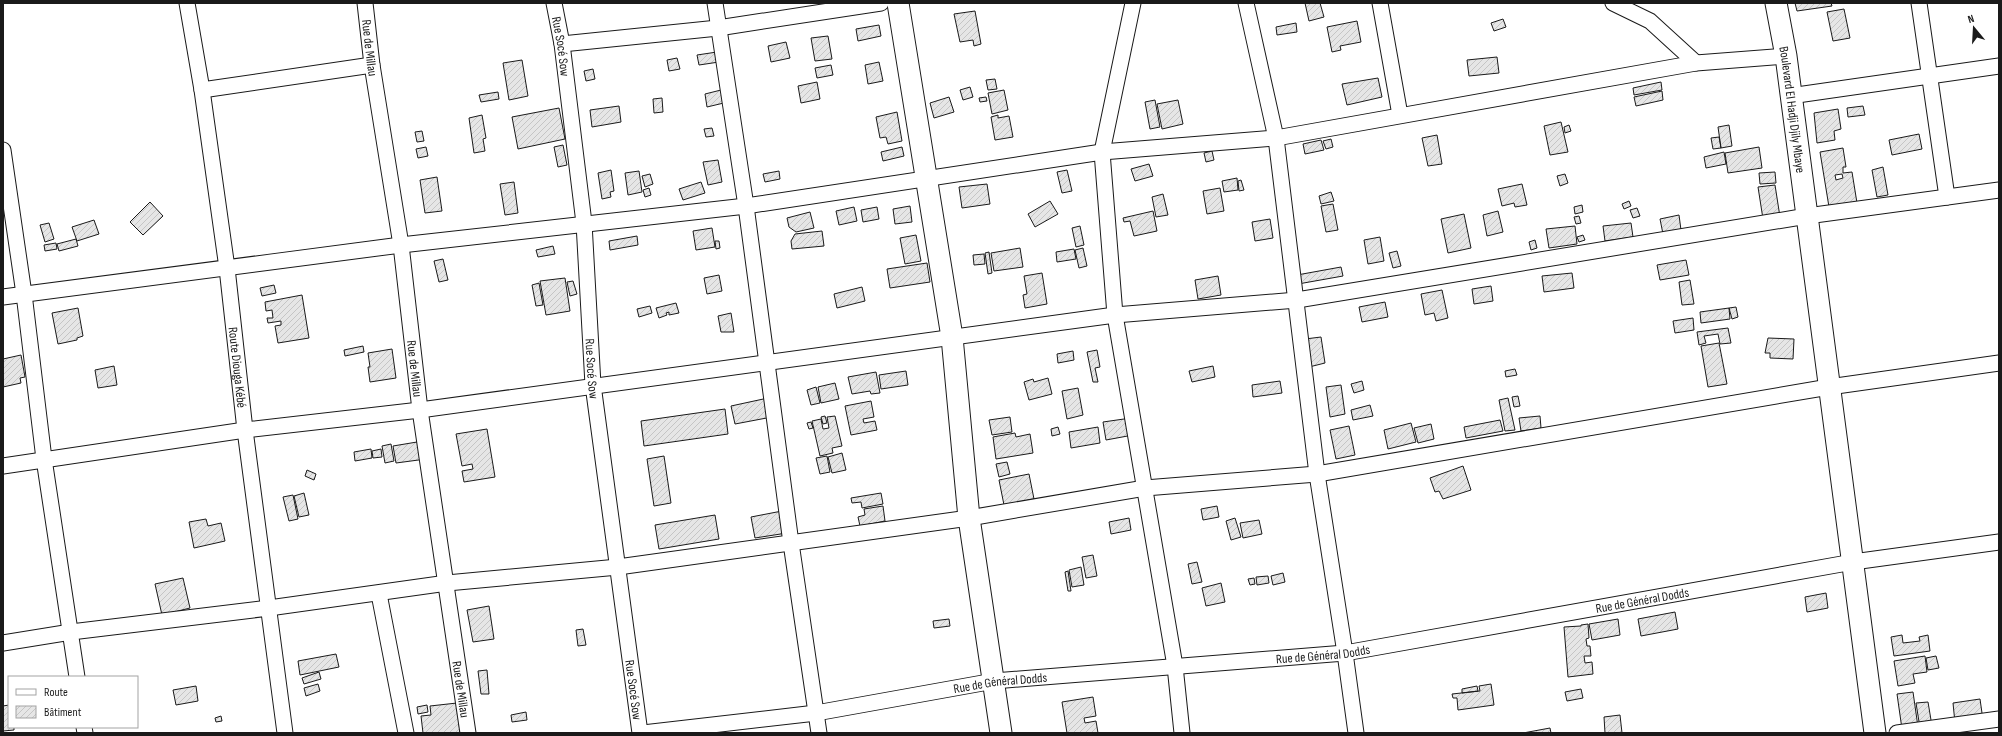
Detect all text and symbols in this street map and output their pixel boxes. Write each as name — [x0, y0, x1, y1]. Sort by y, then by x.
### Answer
north arrow — [1954, 8, 1994, 48]
text: N — [1966, 12, 1976, 26]
street label: Rue Socé Sow — [548, 15, 573, 78]
street label: Rue de Millau — [358, 19, 381, 77]
street label: Boulevard El Hadji Djily Mbaye — [1775, 45, 1808, 174]
street label: Route Diouga Kébé — [225, 326, 249, 409]
street label: Rue Socé Sow — [581, 338, 602, 401]
street label: Rue de Millau — [403, 339, 425, 398]
street label: Rue de Général Dodds — [1594, 584, 1691, 617]
street label: Rue de Général Dodds — [1275, 642, 1372, 667]
street label: Rue Socé Sow — [621, 659, 645, 722]
street label: Rue de Millau — [448, 660, 473, 719]
street label: Rue de Général Dodds — [952, 670, 1048, 697]
legend — [8, 676, 138, 728]
text: Route — [44, 685, 68, 700]
text: Bâtiment — [44, 705, 82, 720]

